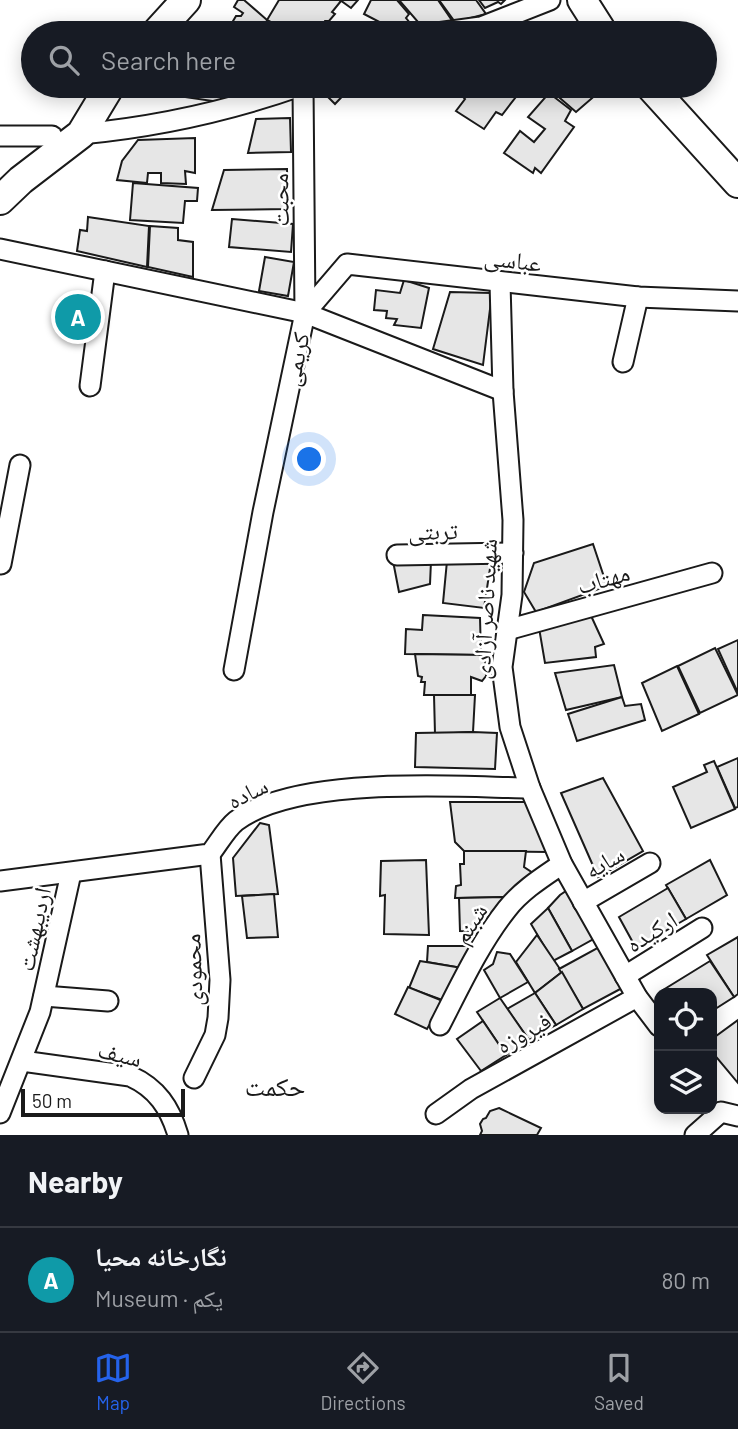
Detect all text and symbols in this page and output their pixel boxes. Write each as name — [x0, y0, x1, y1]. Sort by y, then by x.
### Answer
search box — [21, 21, 717, 98]
icon: search — [45, 41, 83, 79]
text: Search here — [101, 44, 236, 75]
street label: محبت — [264, 173, 295, 227]
street label: عباسی — [483, 241, 543, 278]
pin: A — [55, 291, 101, 343]
street label: کریمی — [275, 329, 316, 389]
your location — [292, 442, 326, 476]
street label: تربتی — [408, 515, 458, 546]
street label: شهید ناصر آزادی — [466, 538, 503, 680]
street label: مهتاب — [573, 557, 633, 600]
street label: ساده — [222, 770, 272, 814]
street label: سایه — [579, 838, 629, 884]
street label: اردیبهشت — [10, 884, 57, 974]
street label: شبنم — [445, 897, 495, 950]
street label: ارکیده — [620, 904, 682, 958]
street label: محمودی — [176, 933, 209, 1007]
map controls — [654, 988, 717, 1114]
button: locate — [654, 988, 717, 1051]
street label: فیروزه — [490, 1005, 556, 1059]
street label: سیف — [95, 1034, 145, 1072]
button: layers — [654, 1051, 717, 1114]
district label: حکمت — [245, 1070, 305, 1101]
scale bar — [21, 1086, 186, 1118]
text: 50 m — [32, 1089, 72, 1112]
text: Nearby — [28, 1163, 123, 1199]
text: نگارخانه محیا — [95, 1240, 227, 1271]
text: A — [43, 1266, 59, 1294]
text: 80 m — [661, 1266, 710, 1294]
text: Museum · یکم — [95, 1284, 223, 1312]
tab: Map — [94, 1349, 132, 1414]
tab: Directions — [321, 1349, 406, 1414]
tab: Saved — [594, 1349, 644, 1414]

